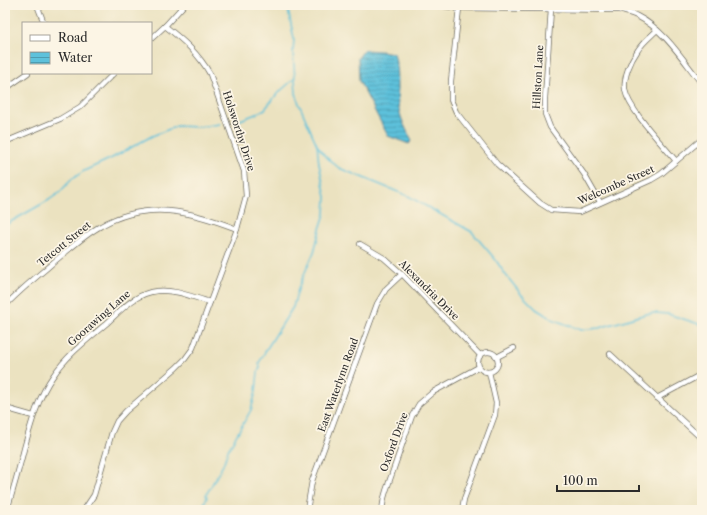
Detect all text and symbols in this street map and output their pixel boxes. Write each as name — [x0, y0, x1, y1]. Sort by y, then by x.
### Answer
legend — [22, 22, 152, 74]
text: Road — [58, 30, 88, 45]
street label: Hillston Lane — [530, 44, 546, 109]
text: Water — [57, 50, 92, 65]
street label: Holsworthy Drive — [220, 89, 258, 173]
street label: Welcombe Street — [575, 162, 657, 208]
street label: Tetcott Street — [35, 218, 94, 270]
street label: Alexandria Drive — [395, 256, 462, 323]
street label: Goorawing Lane — [65, 287, 133, 349]
street label: East Waterlynn Road — [315, 336, 361, 434]
street label: Oxford Drive — [377, 410, 411, 474]
scale bar — [557, 467, 639, 493]
text: 100 m — [563, 473, 598, 488]

